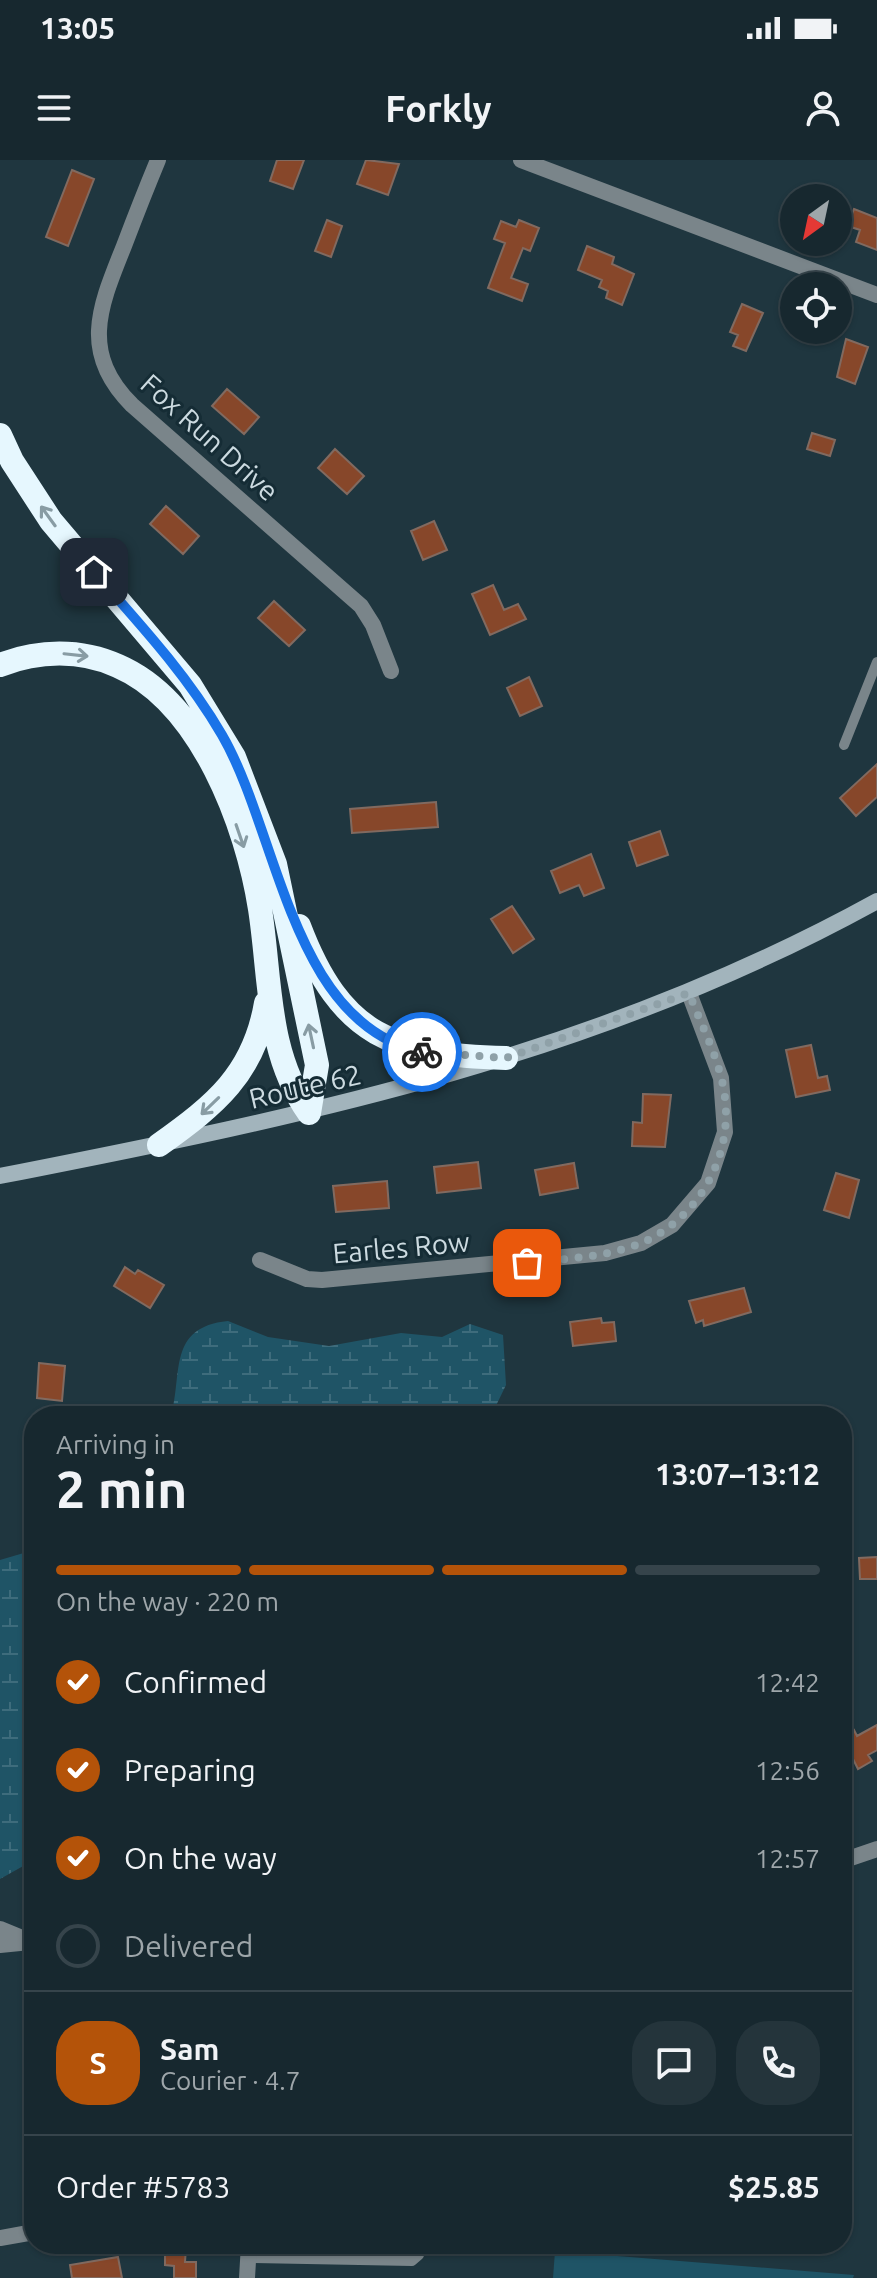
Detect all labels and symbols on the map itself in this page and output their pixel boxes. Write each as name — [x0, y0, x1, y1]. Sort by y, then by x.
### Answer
north arrow — [780, 184, 852, 256]
street label: Fox Run Drive — [135, 367, 285, 507]
one-way arrow — [39, 506, 56, 528]
pin — [60, 538, 128, 606]
one-way arrow — [63, 648, 89, 663]
one-way arrow — [234, 823, 249, 848]
courier — [382, 1012, 462, 1092]
one-way arrow — [303, 1024, 318, 1050]
street label: Route 62 — [246, 1058, 364, 1114]
one-way arrow — [200, 1096, 220, 1115]
street label: Earles Row — [331, 1226, 471, 1268]
pin — [493, 1229, 561, 1297]

